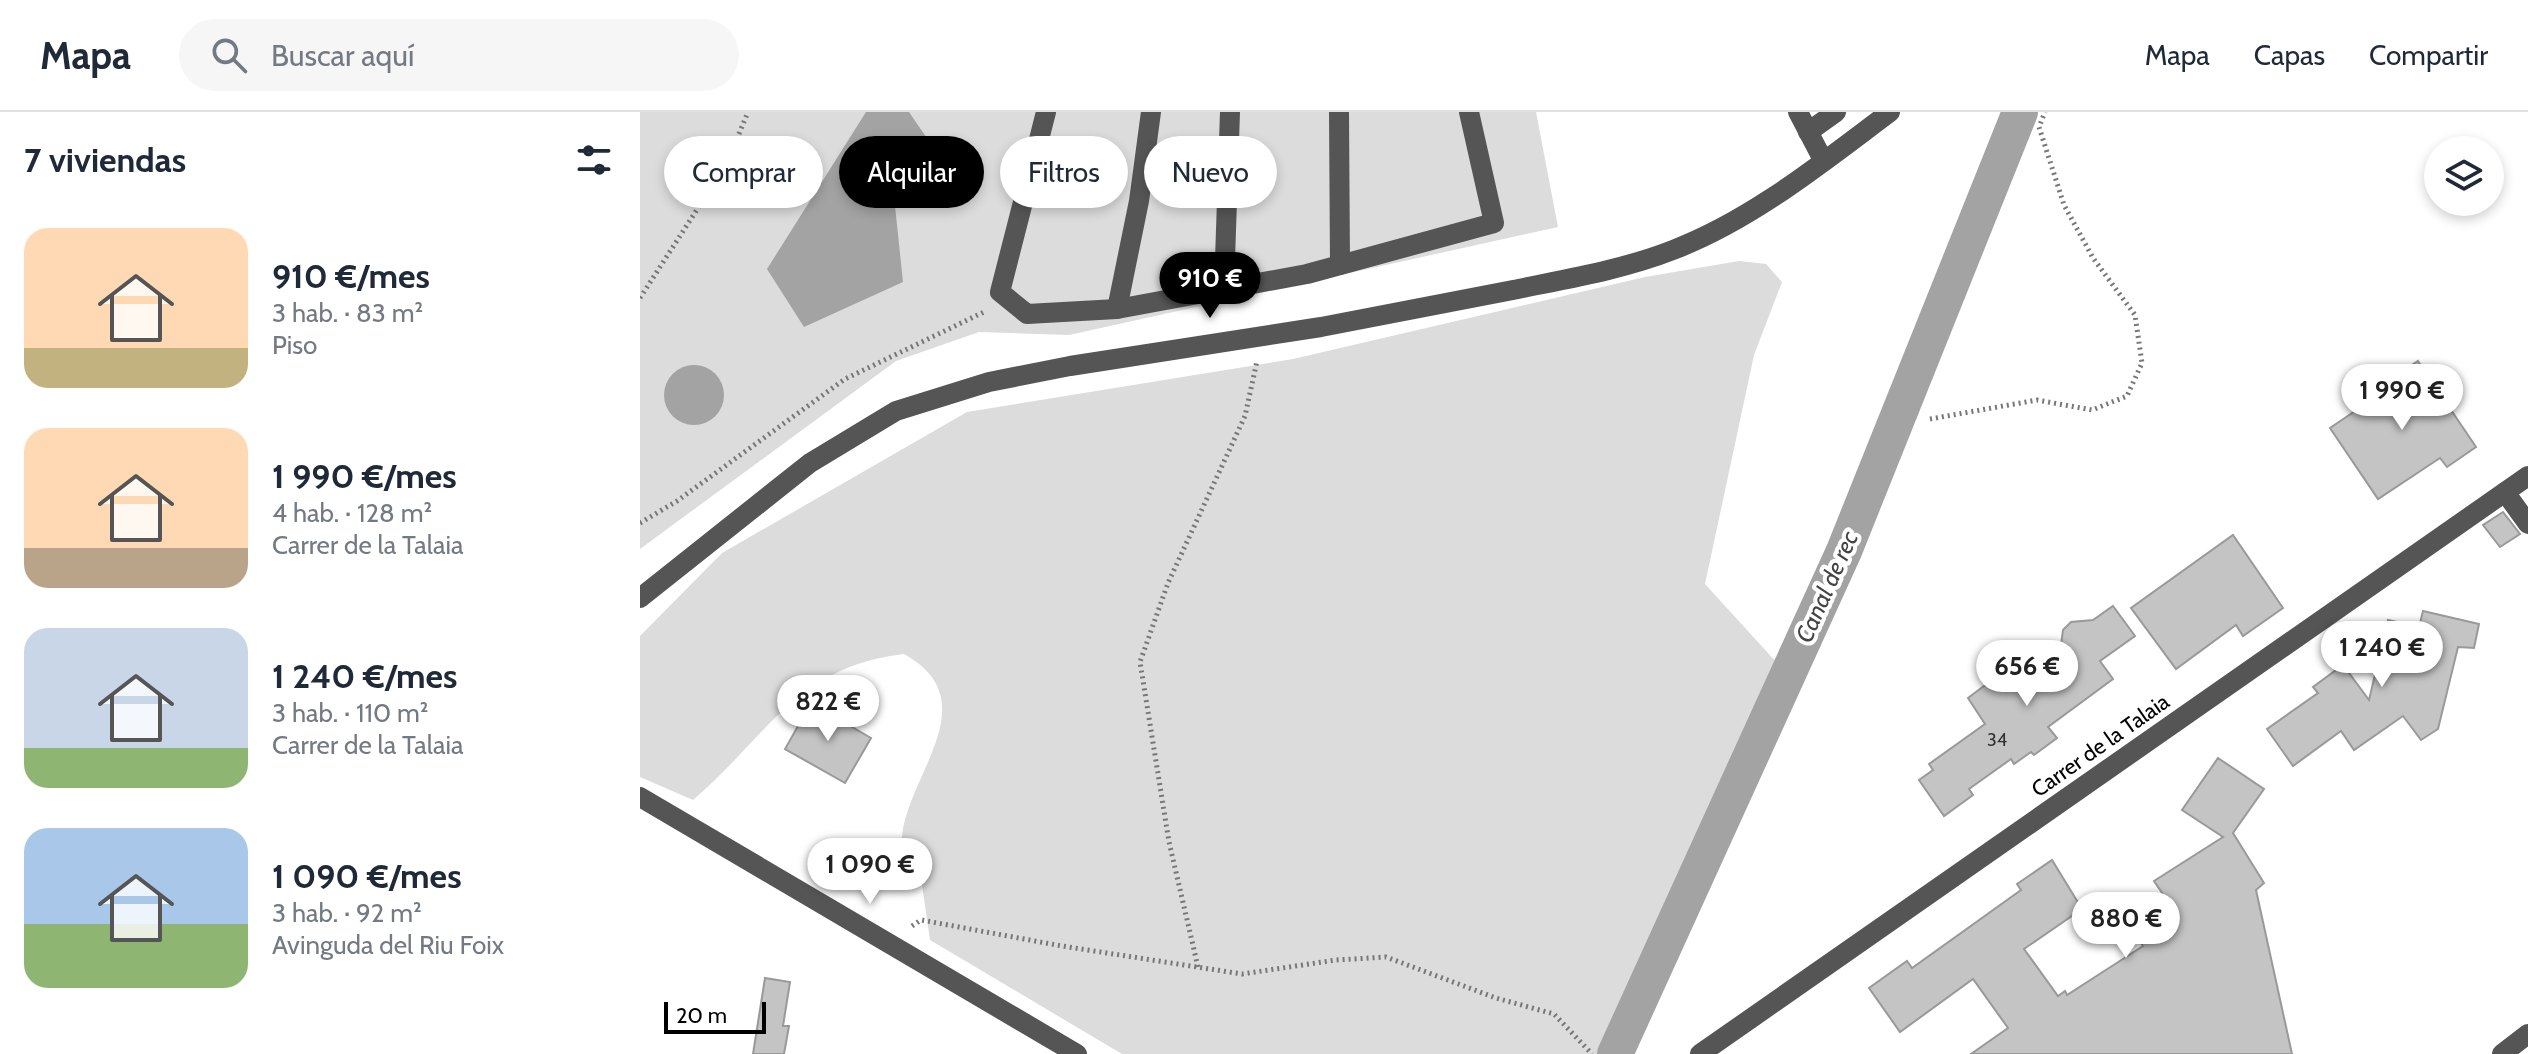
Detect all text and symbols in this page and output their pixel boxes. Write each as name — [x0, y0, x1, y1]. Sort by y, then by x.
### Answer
search box — [179, 19, 739, 91]
text: Mapa — [40, 32, 131, 79]
icon: search — [207, 33, 251, 77]
text: Buscar aquí — [271, 37, 414, 74]
text: Mapa — [2145, 38, 2210, 72]
text: Capas — [2254, 38, 2325, 72]
text: Compartir — [2369, 38, 2488, 72]
chip: Comprar — [664, 136, 823, 208]
chip: Alquilar — [839, 136, 984, 208]
chip: Filtros — [1000, 136, 1128, 208]
chip: Nuevo — [1144, 136, 1277, 208]
map controls — [2424, 136, 2504, 216]
button: layers — [2424, 136, 2504, 216]
icon: filters — [572, 138, 616, 182]
text: 7 viviendas — [24, 139, 186, 181]
pin: 910 € — [1154, 252, 1266, 320]
text: 910 €/mes — [272, 255, 430, 297]
icon: home — [88, 260, 184, 356]
text: 910 € — [1177, 262, 1243, 294]
text: 3 hab. · 83 m² — [272, 297, 423, 329]
text: Piso — [272, 329, 317, 361]
pin: 1 990 € — [2328, 364, 2476, 432]
text: 1 990 € — [2359, 374, 2445, 406]
text: 1 990 €/mes — [272, 455, 457, 497]
icon: home — [88, 460, 184, 556]
text: 4 hab. · 128 m² — [272, 497, 432, 529]
water label: Canal de rec — [1789, 526, 1864, 647]
text: Carrer de la Talaia — [272, 529, 463, 561]
pin: 1 240 € — [2308, 621, 2456, 689]
text: 1 240 € — [2339, 631, 2425, 663]
pin: 656 € — [1971, 640, 2083, 708]
text: 656 € — [1994, 650, 2060, 682]
text: 1 240 €/mes — [272, 655, 458, 697]
icon: home — [88, 660, 184, 756]
pin: 822 € — [772, 675, 884, 743]
text: 822 € — [795, 685, 861, 717]
street label: Carrer de la Talaia — [2026, 688, 2175, 803]
text: 3 hab. · 110 m² — [272, 697, 428, 729]
text: Carrer de la Talaia — [272, 729, 463, 761]
house number: 34 — [1987, 729, 2007, 751]
pin: 1 090 € — [796, 838, 944, 906]
text: 1 090 € — [825, 848, 915, 880]
text: 1 090 €/mes — [272, 855, 462, 897]
icon: home — [88, 860, 184, 956]
pin: 880 € — [2070, 892, 2182, 960]
text: 3 hab. · 92 m² — [272, 897, 422, 929]
text: 880 € — [2090, 902, 2162, 934]
text: Avinguda del Riu Foix — [272, 929, 504, 961]
scale bar — [664, 998, 766, 1034]
text: 20 m — [676, 1002, 727, 1029]

